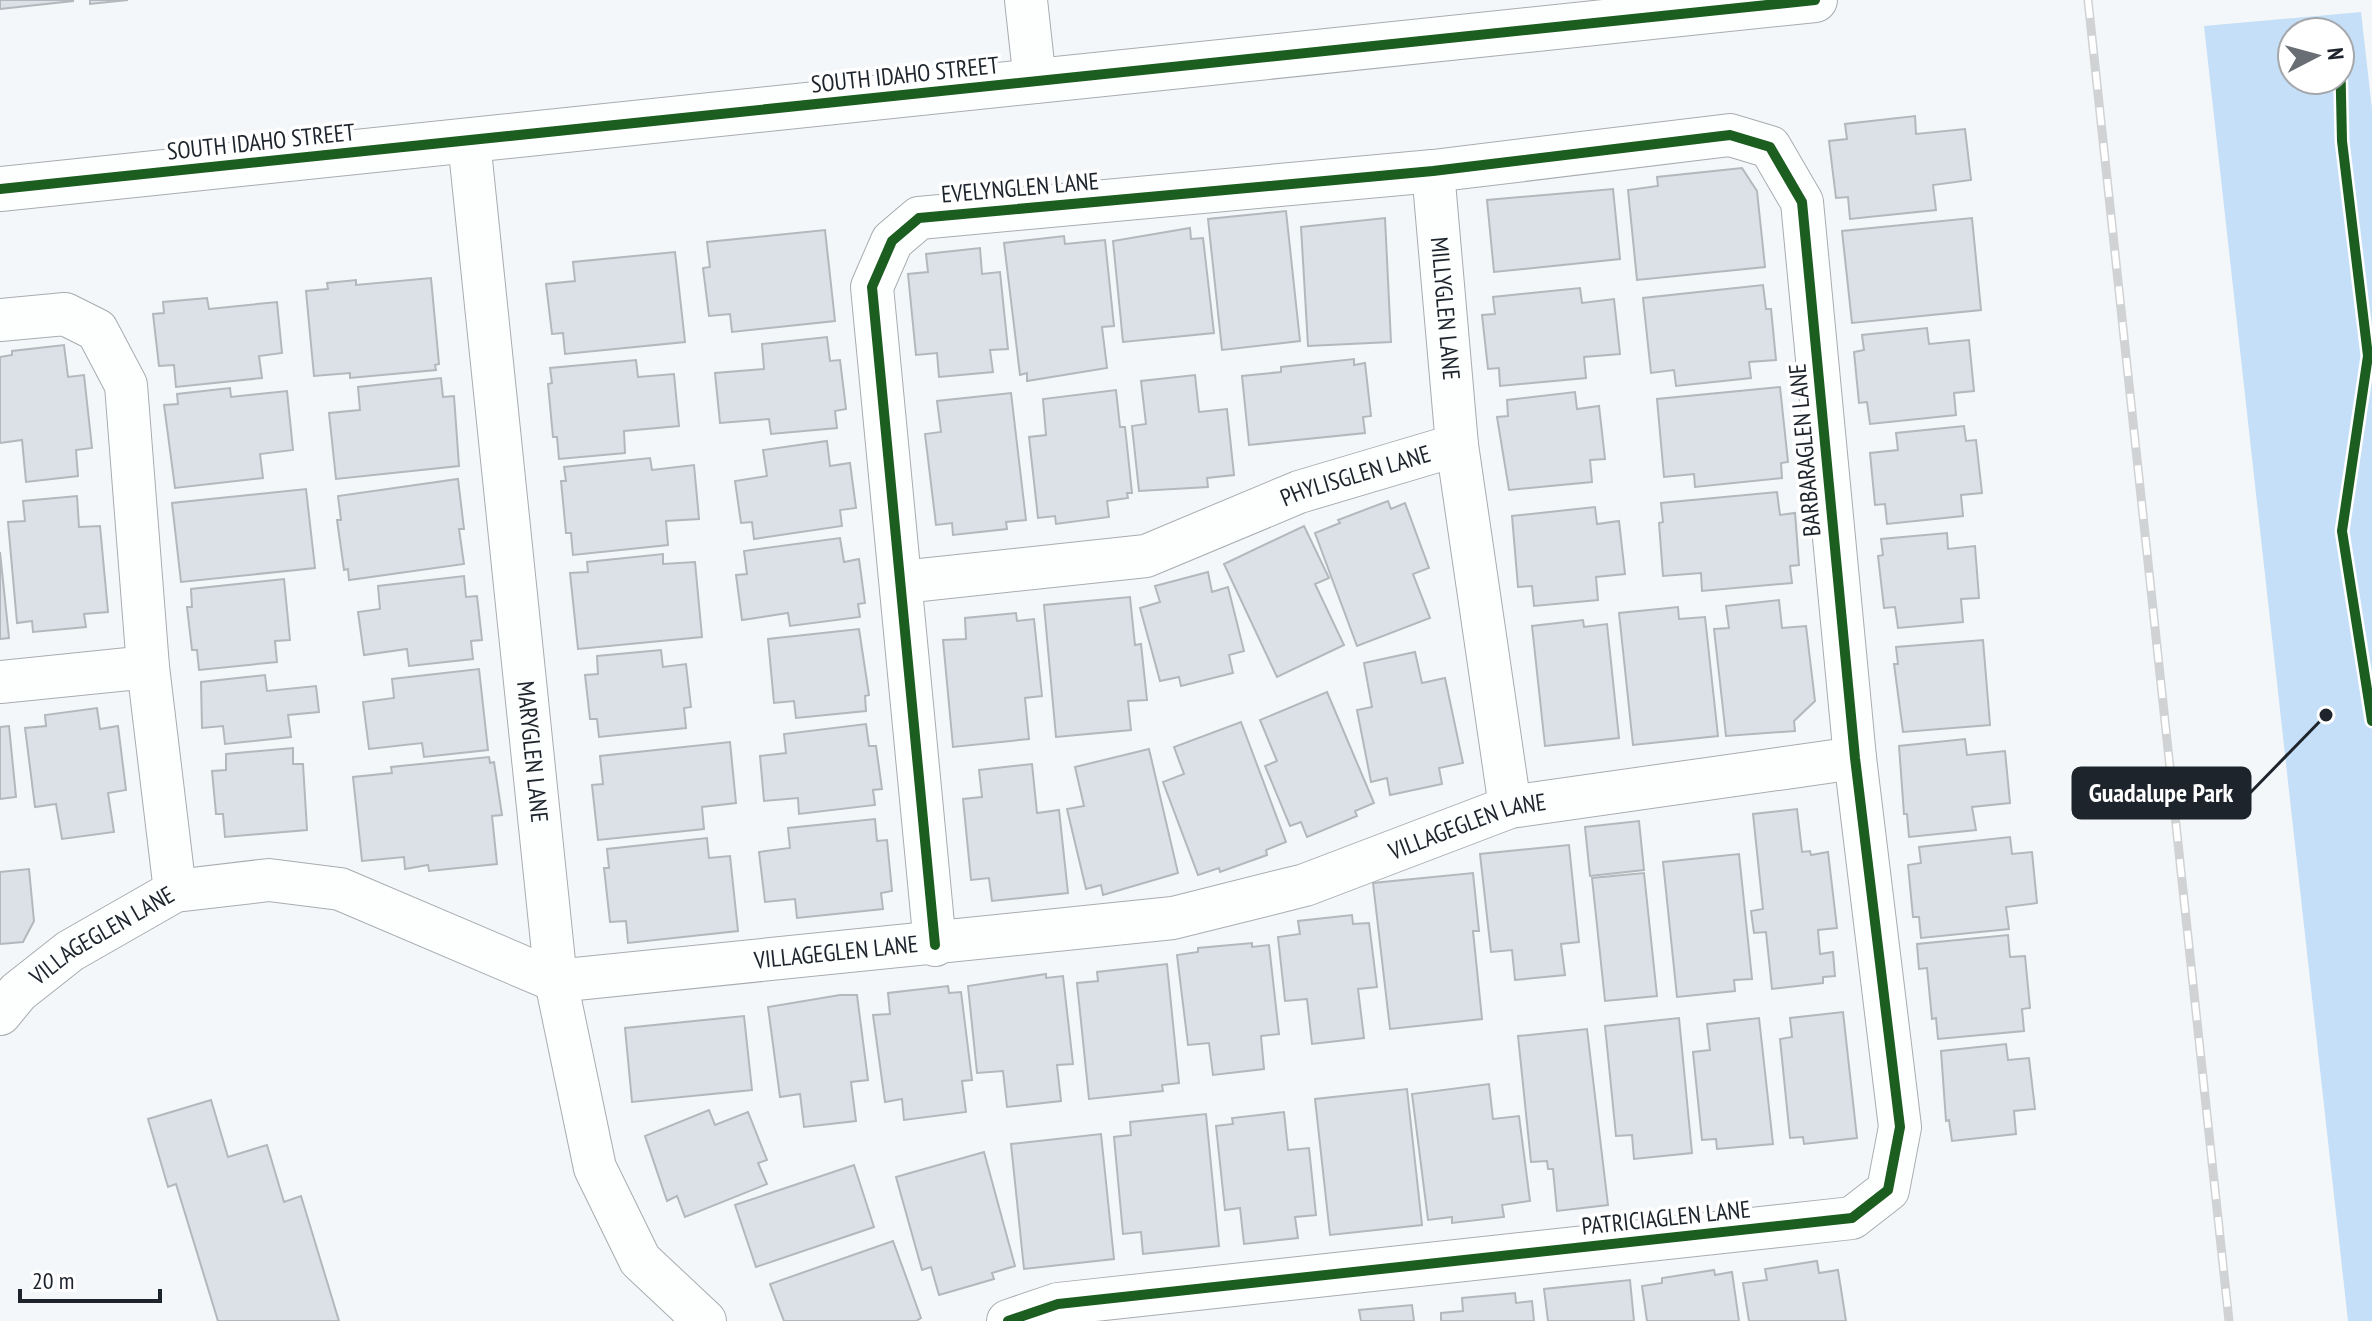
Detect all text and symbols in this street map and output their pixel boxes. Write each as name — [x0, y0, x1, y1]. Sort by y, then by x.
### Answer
north arrow — [2276, 16, 2356, 96]
text: N — [2321, 47, 2350, 61]
street label: SOUTH IDAHO STREET — [810, 49, 1001, 100]
street label: SOUTH IDAHO STREET — [166, 116, 357, 167]
street label: EVELYNGLEN LANE — [940, 165, 1100, 210]
street label: MILLYGLEN LANE — [1424, 236, 1467, 381]
street label: BARBARAGLEN LANE — [1782, 362, 1827, 538]
street label: PHYLISGLEN LANE — [1275, 438, 1434, 513]
street label: MARYGLEN LANE — [510, 679, 555, 824]
callout: Guadalupe Park — [2073, 768, 2250, 818]
text: Guadalupe Park — [2089, 776, 2234, 809]
street label: VILLAGEGLEN LANE — [1383, 786, 1548, 867]
street label: VILLAGEGLEN LANE — [22, 879, 180, 992]
street label: VILLAGEGLEN LANE — [752, 928, 919, 976]
street label: PATRICIAGLEN LANE — [1580, 1193, 1752, 1242]
scale bar — [20, 1253, 160, 1303]
text: 20 m — [32, 1265, 74, 1296]

